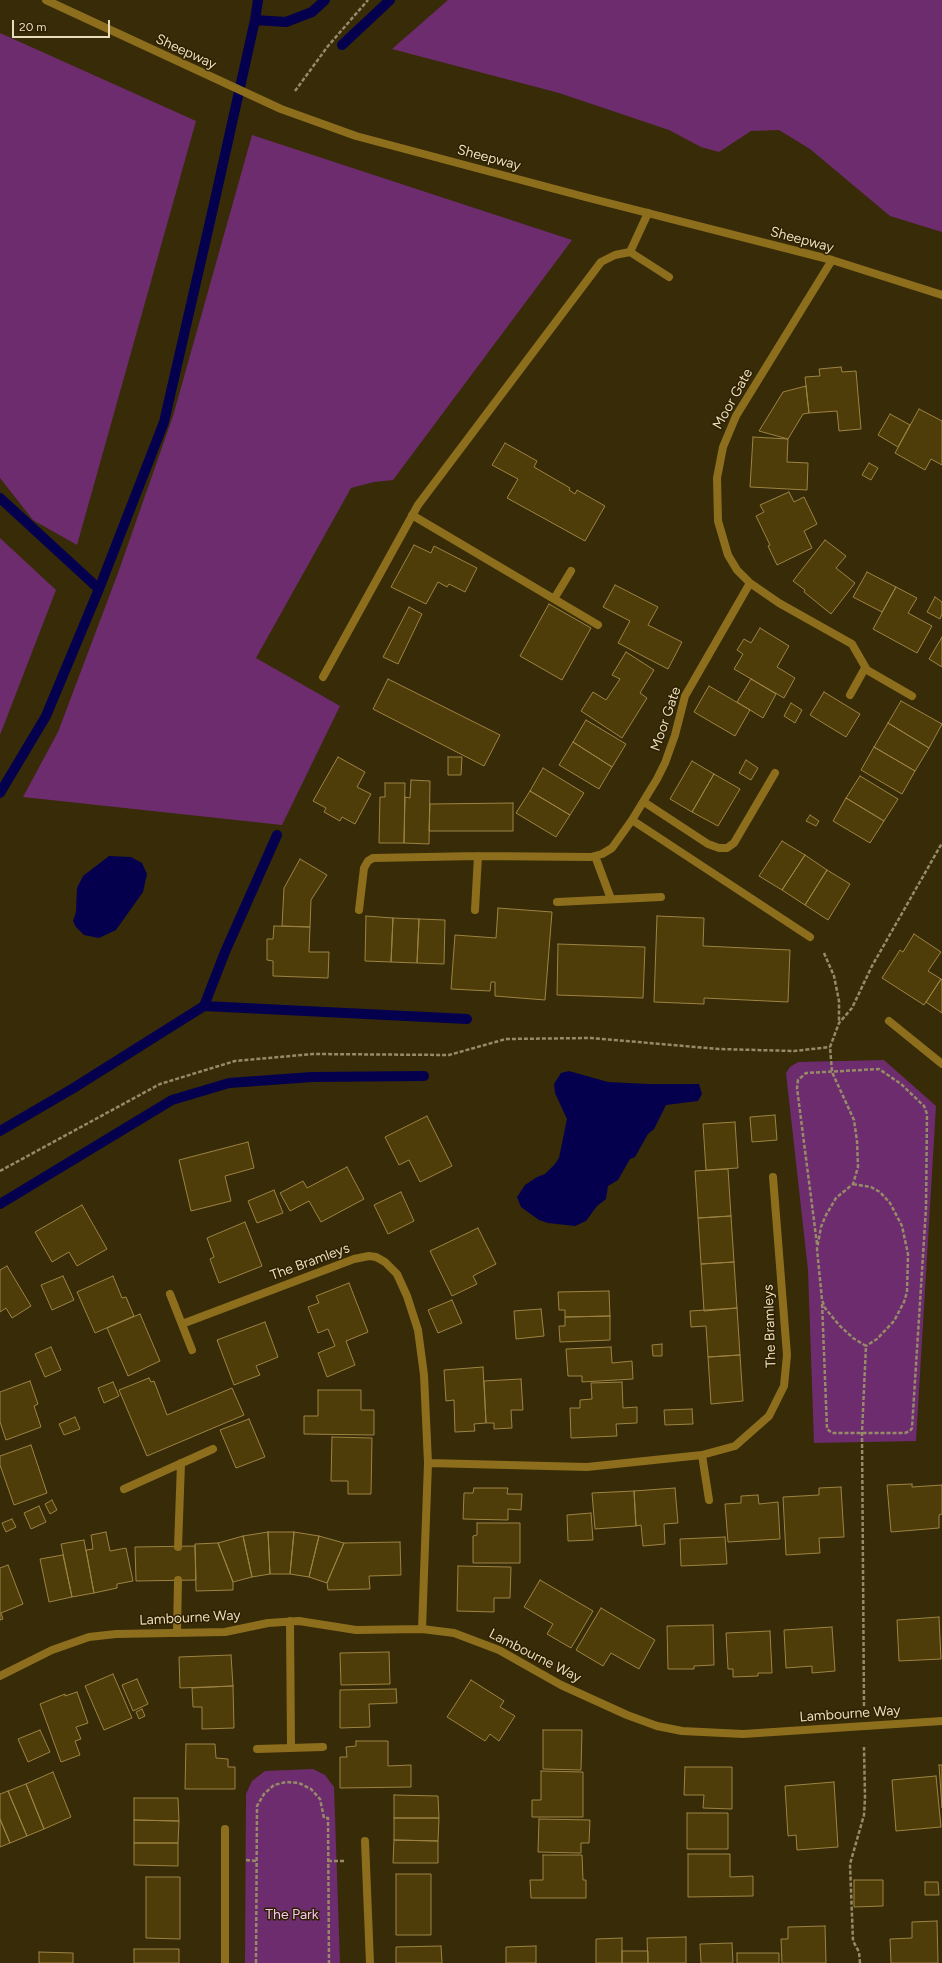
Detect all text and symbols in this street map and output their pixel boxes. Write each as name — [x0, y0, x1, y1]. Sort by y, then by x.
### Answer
scale bar — [14, 12, 112, 38]
text: 20 m — [19, 20, 47, 34]
street label: Sheepway — [153, 31, 219, 73]
street label: Sheepway — [455, 141, 523, 175]
street label: Sheepway — [768, 223, 836, 257]
street label: Moor Gate — [709, 366, 757, 432]
street label: Moor Gate — [647, 685, 685, 753]
street label: The Bramleys — [268, 1240, 352, 1284]
street label: The Bramleys — [760, 1284, 780, 1368]
street label: Lambourne Way — [139, 1607, 241, 1629]
street label: Lambourne Way — [486, 1626, 584, 1686]
street label: Lambourne Way — [799, 1702, 901, 1726]
park label: The Park — [265, 1907, 319, 1923]

